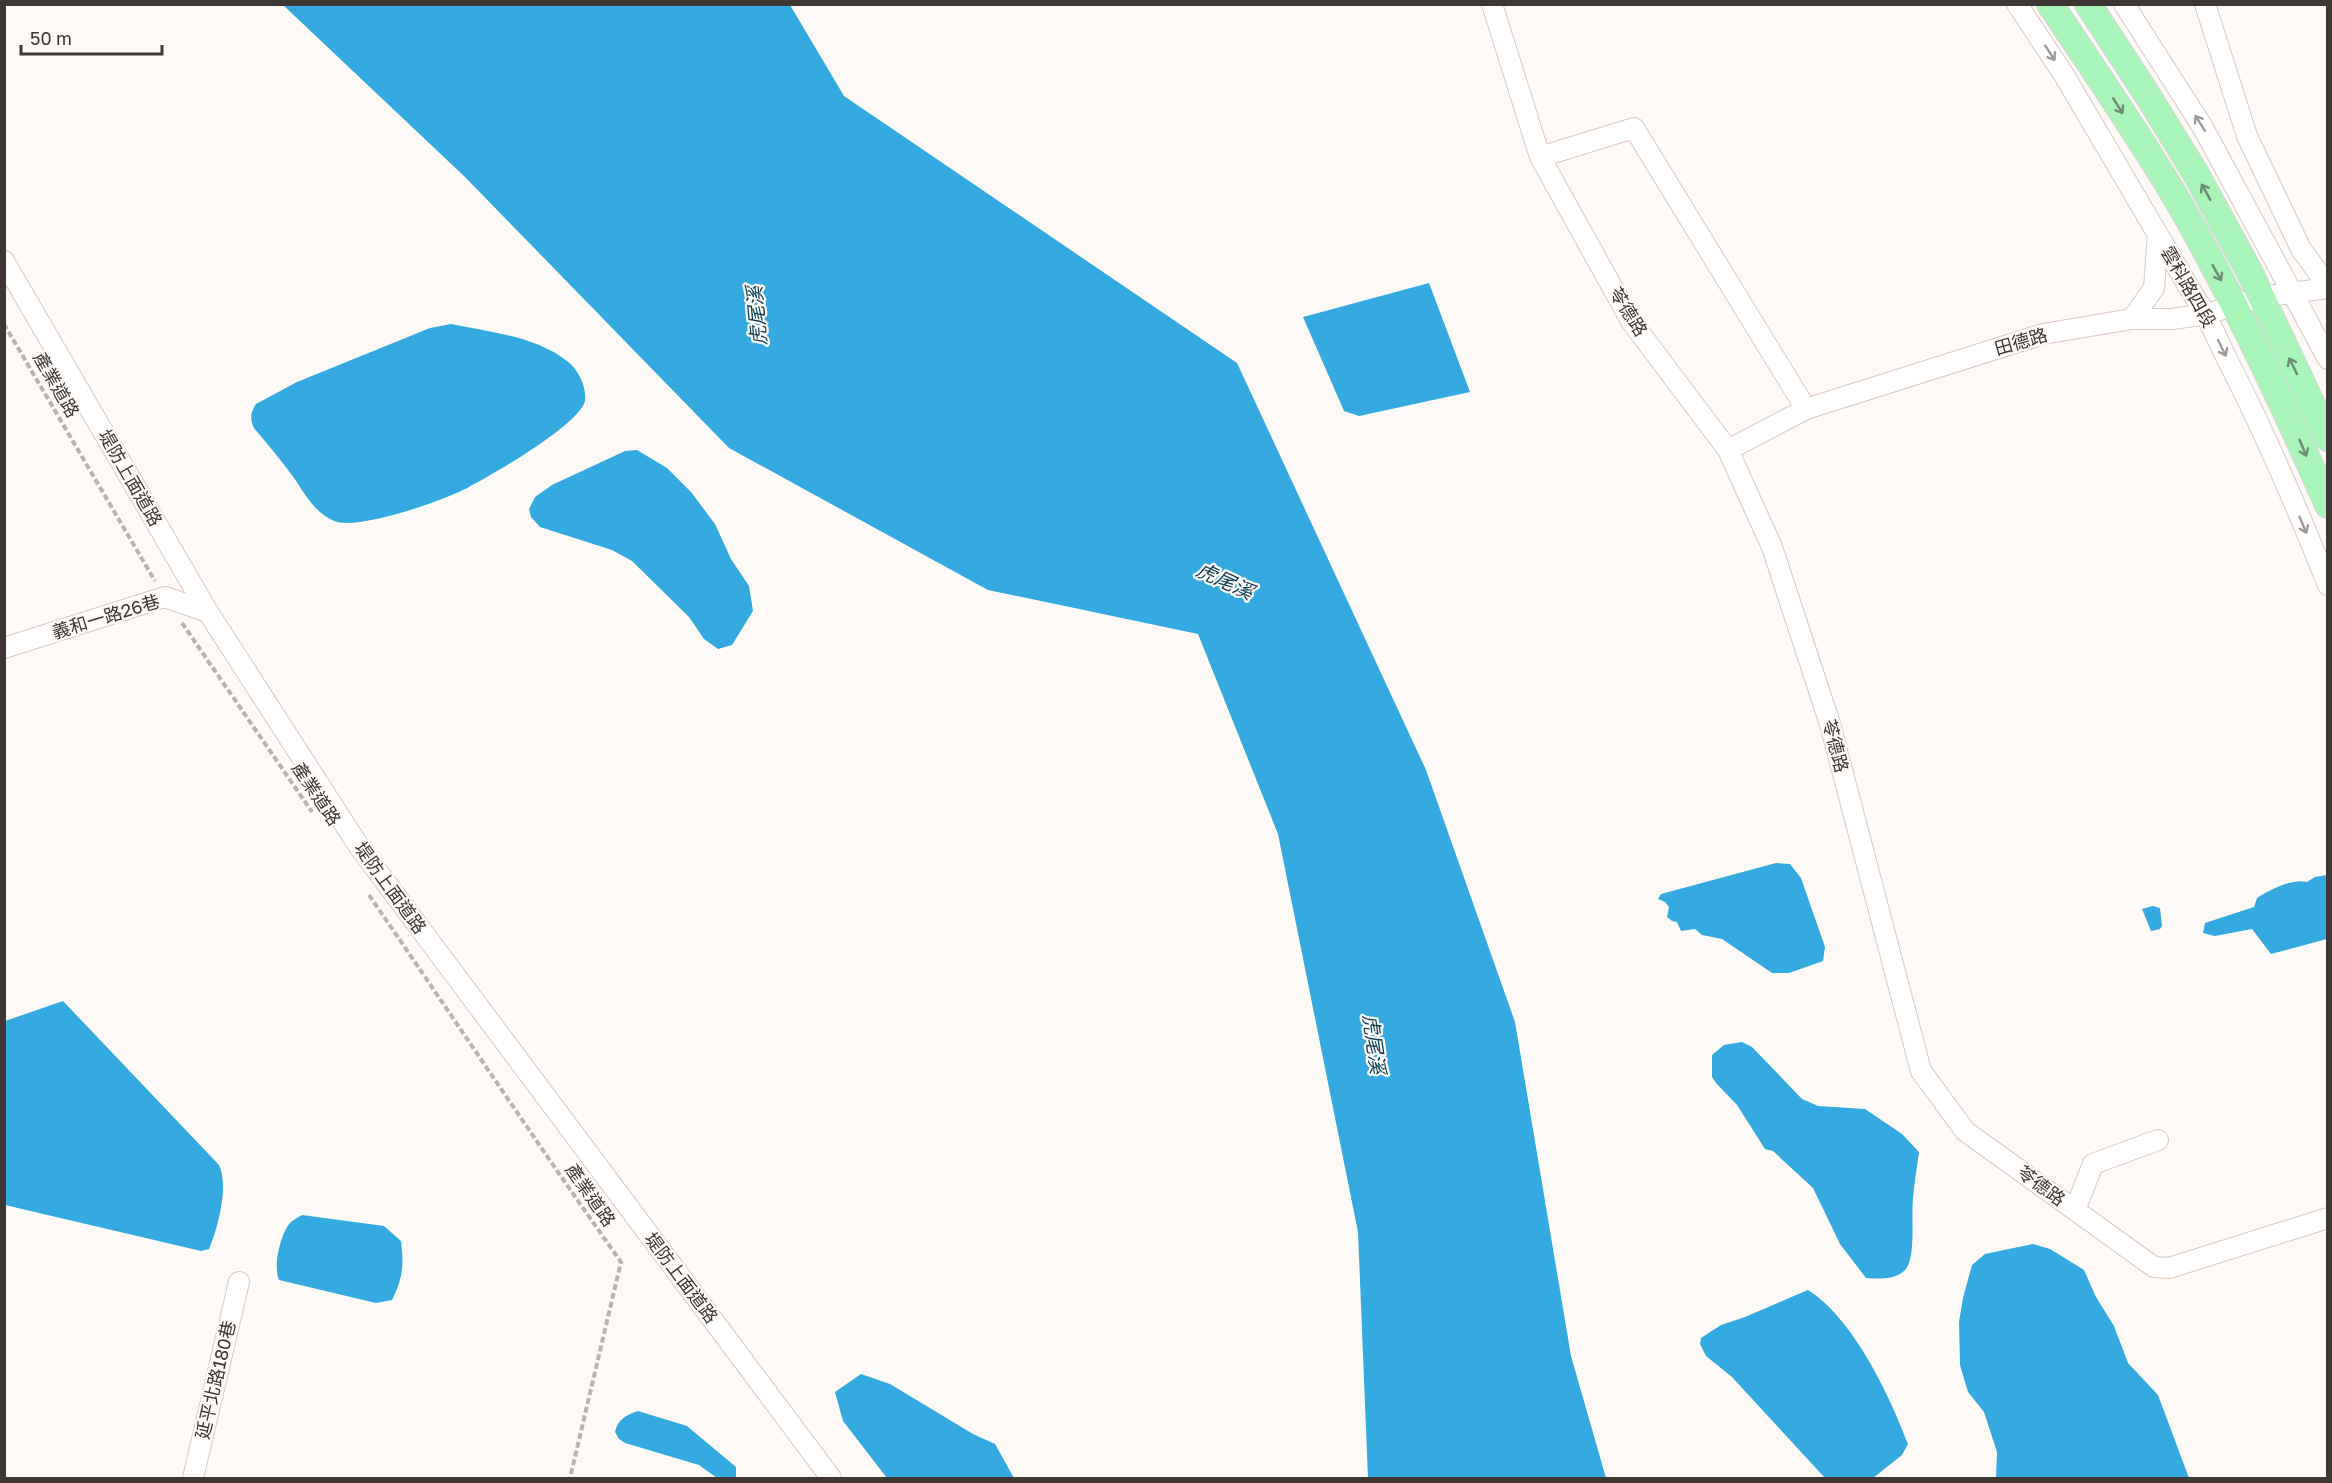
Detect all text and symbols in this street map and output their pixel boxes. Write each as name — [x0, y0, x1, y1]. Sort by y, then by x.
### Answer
scale bar — [21, 18, 162, 56]
text: 50 m — [30, 27, 72, 49]
one-way arrow — [2044, 44, 2056, 61]
one-way arrow — [2112, 97, 2124, 114]
one-way arrow — [2194, 115, 2206, 132]
one-way arrow — [2200, 184, 2212, 201]
street label: 雲科路四段 — [2157, 242, 2221, 331]
one-way arrow — [2211, 264, 2223, 281]
water label: 虎尾溪 — [741, 282, 771, 347]
street label: 苓德路 — [1605, 283, 1652, 340]
street label: 田德路 — [1992, 323, 2050, 359]
one-way arrow — [2217, 339, 2228, 357]
street label: 產業道路 — [29, 348, 84, 421]
one-way arrow — [2286, 358, 2298, 376]
street label: 堤防上面道路 — [94, 425, 167, 530]
one-way arrow — [2298, 439, 2309, 457]
one-way arrow — [2298, 516, 2310, 534]
water label: 虎尾溪 — [1193, 557, 1260, 605]
street label: 義和一路26巷 — [49, 589, 162, 643]
street label: 苓德路 — [1818, 717, 1854, 775]
street label: 產業道路 — [288, 757, 346, 829]
street label: 堤防上面道路 — [350, 837, 431, 938]
water label: 虎尾溪 — [1359, 1012, 1391, 1078]
street label: 產業道路 — [561, 1159, 620, 1230]
street label: 苓德路 — [2013, 1160, 2070, 1210]
street label: 堤防上面道路 — [641, 1228, 723, 1327]
street label: 延平北路180巷 — [191, 1318, 239, 1441]

